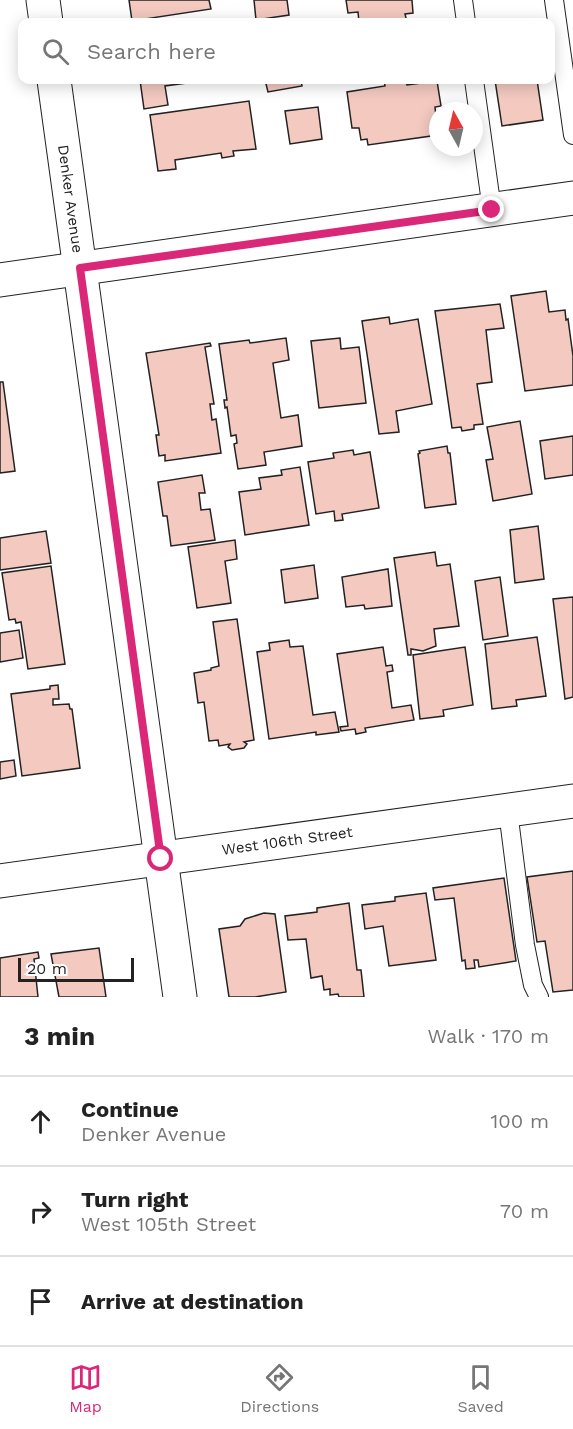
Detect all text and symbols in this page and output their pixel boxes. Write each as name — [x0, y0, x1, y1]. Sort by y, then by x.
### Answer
search box — [18, 18, 555, 84]
icon: search — [39, 35, 72, 68]
text: Search here — [87, 39, 216, 64]
north arrow — [429, 102, 483, 156]
street label: Denker Avenue — [54, 144, 87, 254]
route end — [478, 196, 504, 222]
street label: West 106th Street — [221, 823, 354, 859]
route start — [147, 845, 173, 871]
scale bar — [18, 955, 134, 982]
text: 20 m — [27, 959, 67, 978]
text: 3 min — [24, 1021, 95, 1051]
text: Walk · 170 m — [428, 1024, 549, 1048]
text: Continue — [81, 1097, 179, 1122]
icon: ahead — [24, 1105, 57, 1138]
text: 100 m — [490, 1109, 549, 1133]
text: Denker Avenue — [81, 1122, 226, 1146]
text: Turn right — [81, 1187, 188, 1212]
icon: right — [24, 1195, 57, 1228]
text: 70 m — [500, 1199, 549, 1223]
text: West 105th Street — [81, 1212, 256, 1236]
icon: arrive — [24, 1285, 57, 1318]
text: Arrive at destination — [81, 1289, 304, 1314]
tab: Map — [69, 1361, 102, 1416]
tab: Directions — [240, 1361, 319, 1416]
tab: Saved — [457, 1361, 504, 1416]

